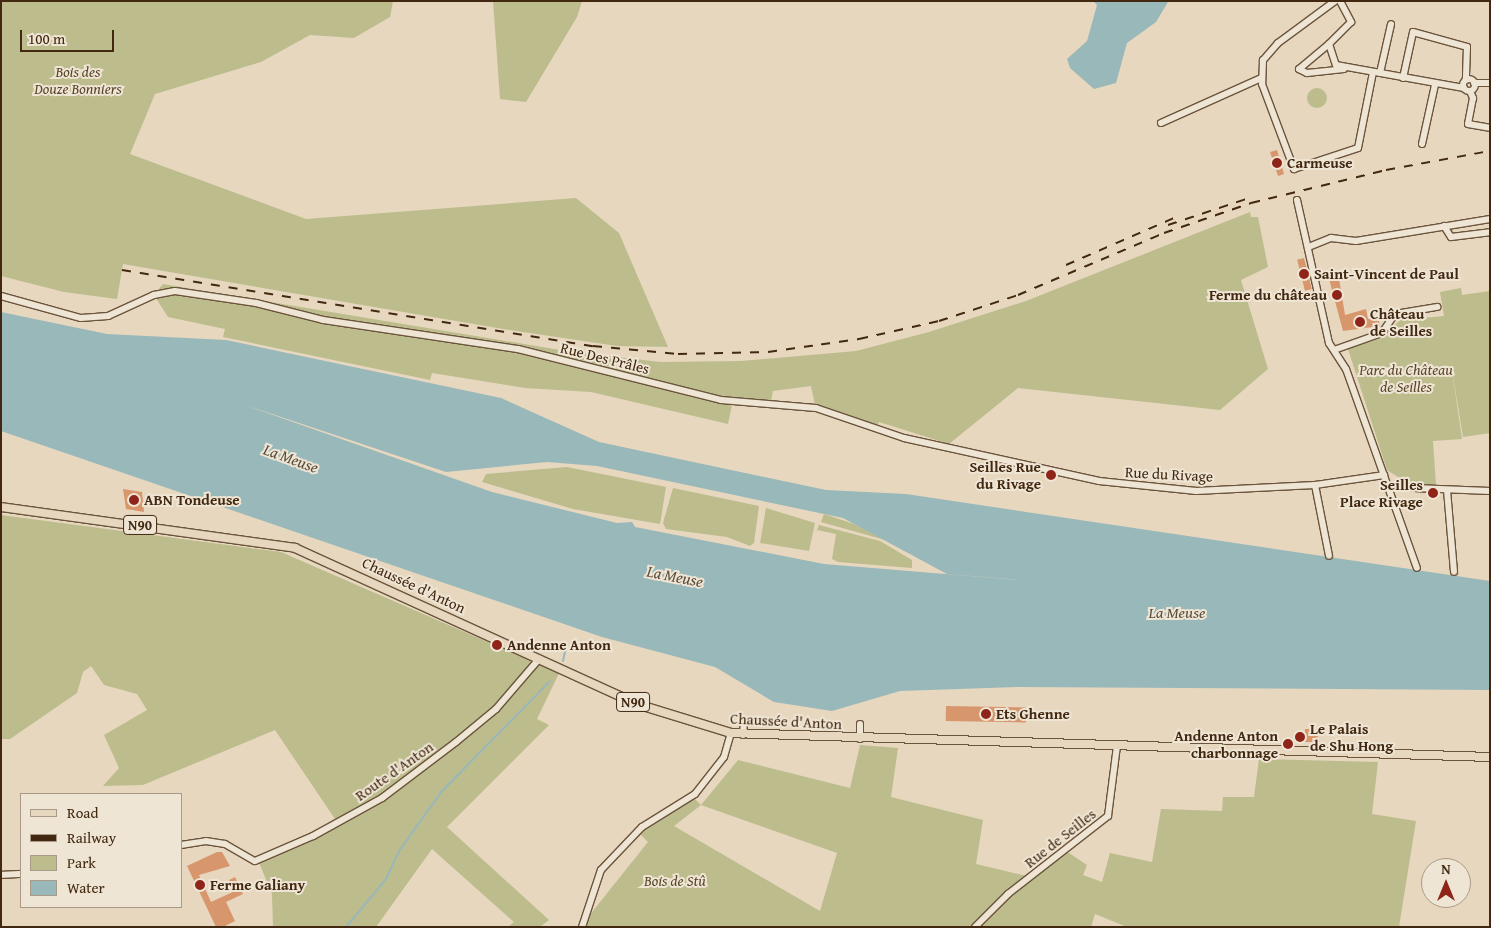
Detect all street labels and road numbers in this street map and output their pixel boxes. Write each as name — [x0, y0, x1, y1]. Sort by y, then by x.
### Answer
street label: Rue Des Prâles — [559, 338, 651, 378]
street label: Rue du Rivage — [1125, 463, 1213, 485]
road number: N90 — [122, 514, 158, 536]
street label: Chaussée d'Anton — [360, 553, 468, 617]
road number: N90 — [616, 690, 650, 714]
street label: Chaussée d'Anton — [730, 709, 842, 733]
street label: Route d'Anton — [352, 738, 436, 804]
street label: Rue de Seilles — [1021, 805, 1099, 871]

